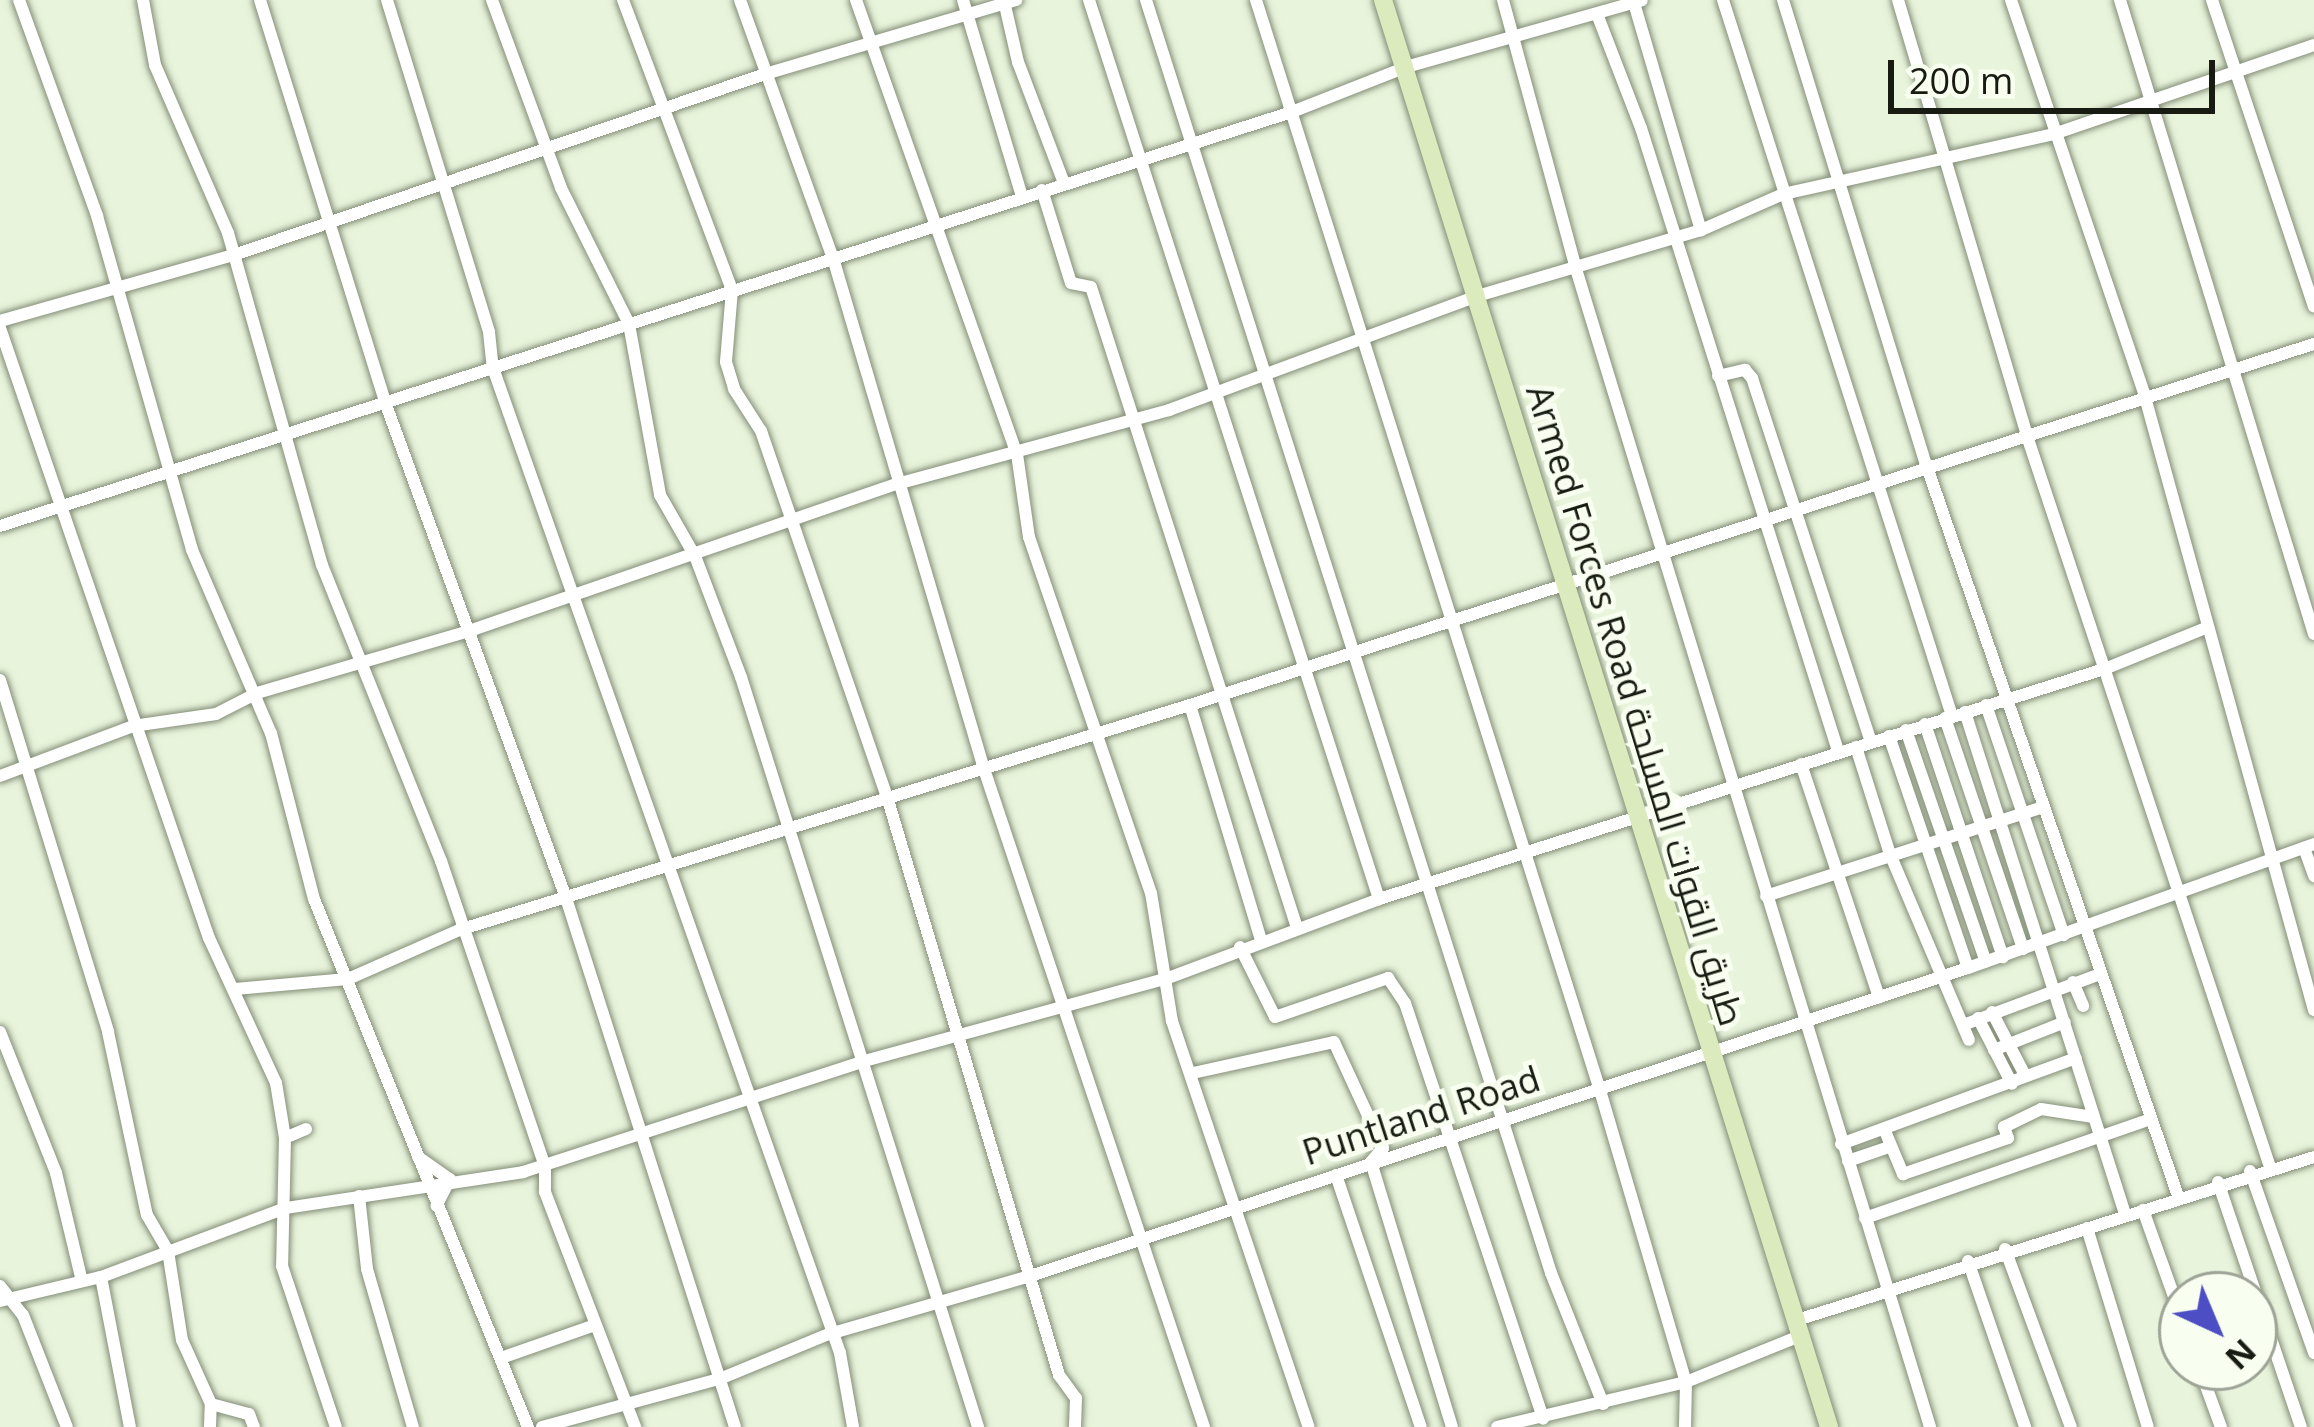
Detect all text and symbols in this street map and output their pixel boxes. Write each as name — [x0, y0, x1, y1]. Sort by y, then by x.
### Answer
scale bar — [1894, 36, 2221, 110]
text: 200 m — [1909, 56, 2013, 105]
street label: Armed Forces Road طريق القوات المسلحة — [1518, 380, 1754, 1030]
street label: Puntland Road — [1297, 1056, 1545, 1174]
north arrow — [2158, 1271, 2278, 1391]
text: N — [2216, 1330, 2267, 1381]

